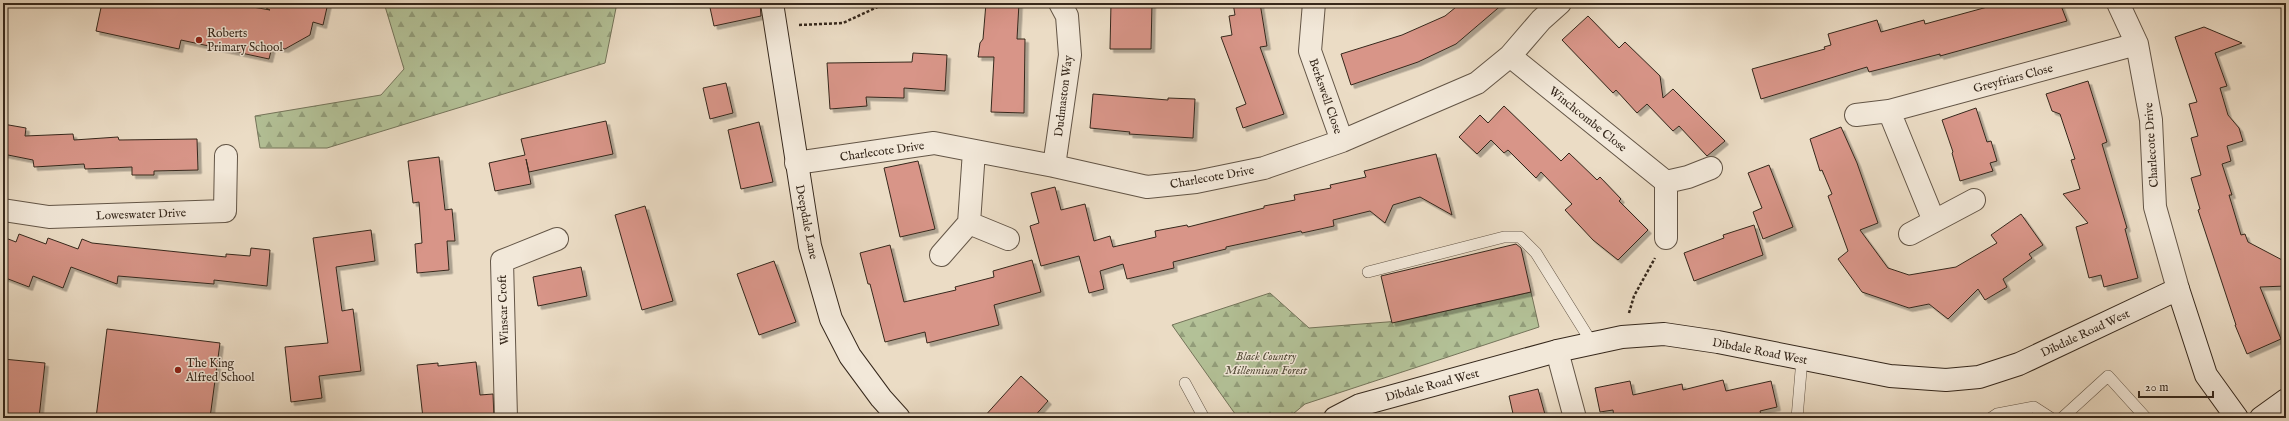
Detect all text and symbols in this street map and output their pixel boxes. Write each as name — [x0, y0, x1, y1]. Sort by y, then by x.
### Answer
place label: Roberts Primary School — [207, 26, 283, 55]
marker: Roberts Primary School — [194, 35, 204, 45]
street label: Dudmaston Way — [1051, 54, 1076, 138]
street label: Berkswell Close — [1306, 56, 1346, 136]
street label: Greyfriars Close — [1972, 61, 2055, 96]
street label: Winchcombe Close — [1546, 83, 1630, 156]
street label: Charlecote Drive — [2141, 102, 2162, 188]
street label: Charlecote Drive — [839, 138, 926, 165]
street label: Charlecote Drive — [1169, 163, 1256, 192]
street label: Deepdale Lane — [791, 184, 821, 261]
street label: Loweswater Drive — [96, 205, 187, 224]
street label: Winscar Croft — [495, 275, 512, 345]
street label: Dibdale Road West — [2038, 306, 2132, 361]
street label: Dibdale Road West — [1711, 335, 1809, 368]
park label: Black Country Millennium Forest — [1225, 349, 1308, 378]
place label: The King Alfred School — [185, 356, 255, 385]
marker: The King Alfred School — [173, 365, 183, 375]
street label: Dibdale Road West — [1384, 366, 1481, 405]
scale bar — [2139, 373, 2213, 399]
text: 20 m — [2145, 380, 2168, 395]

